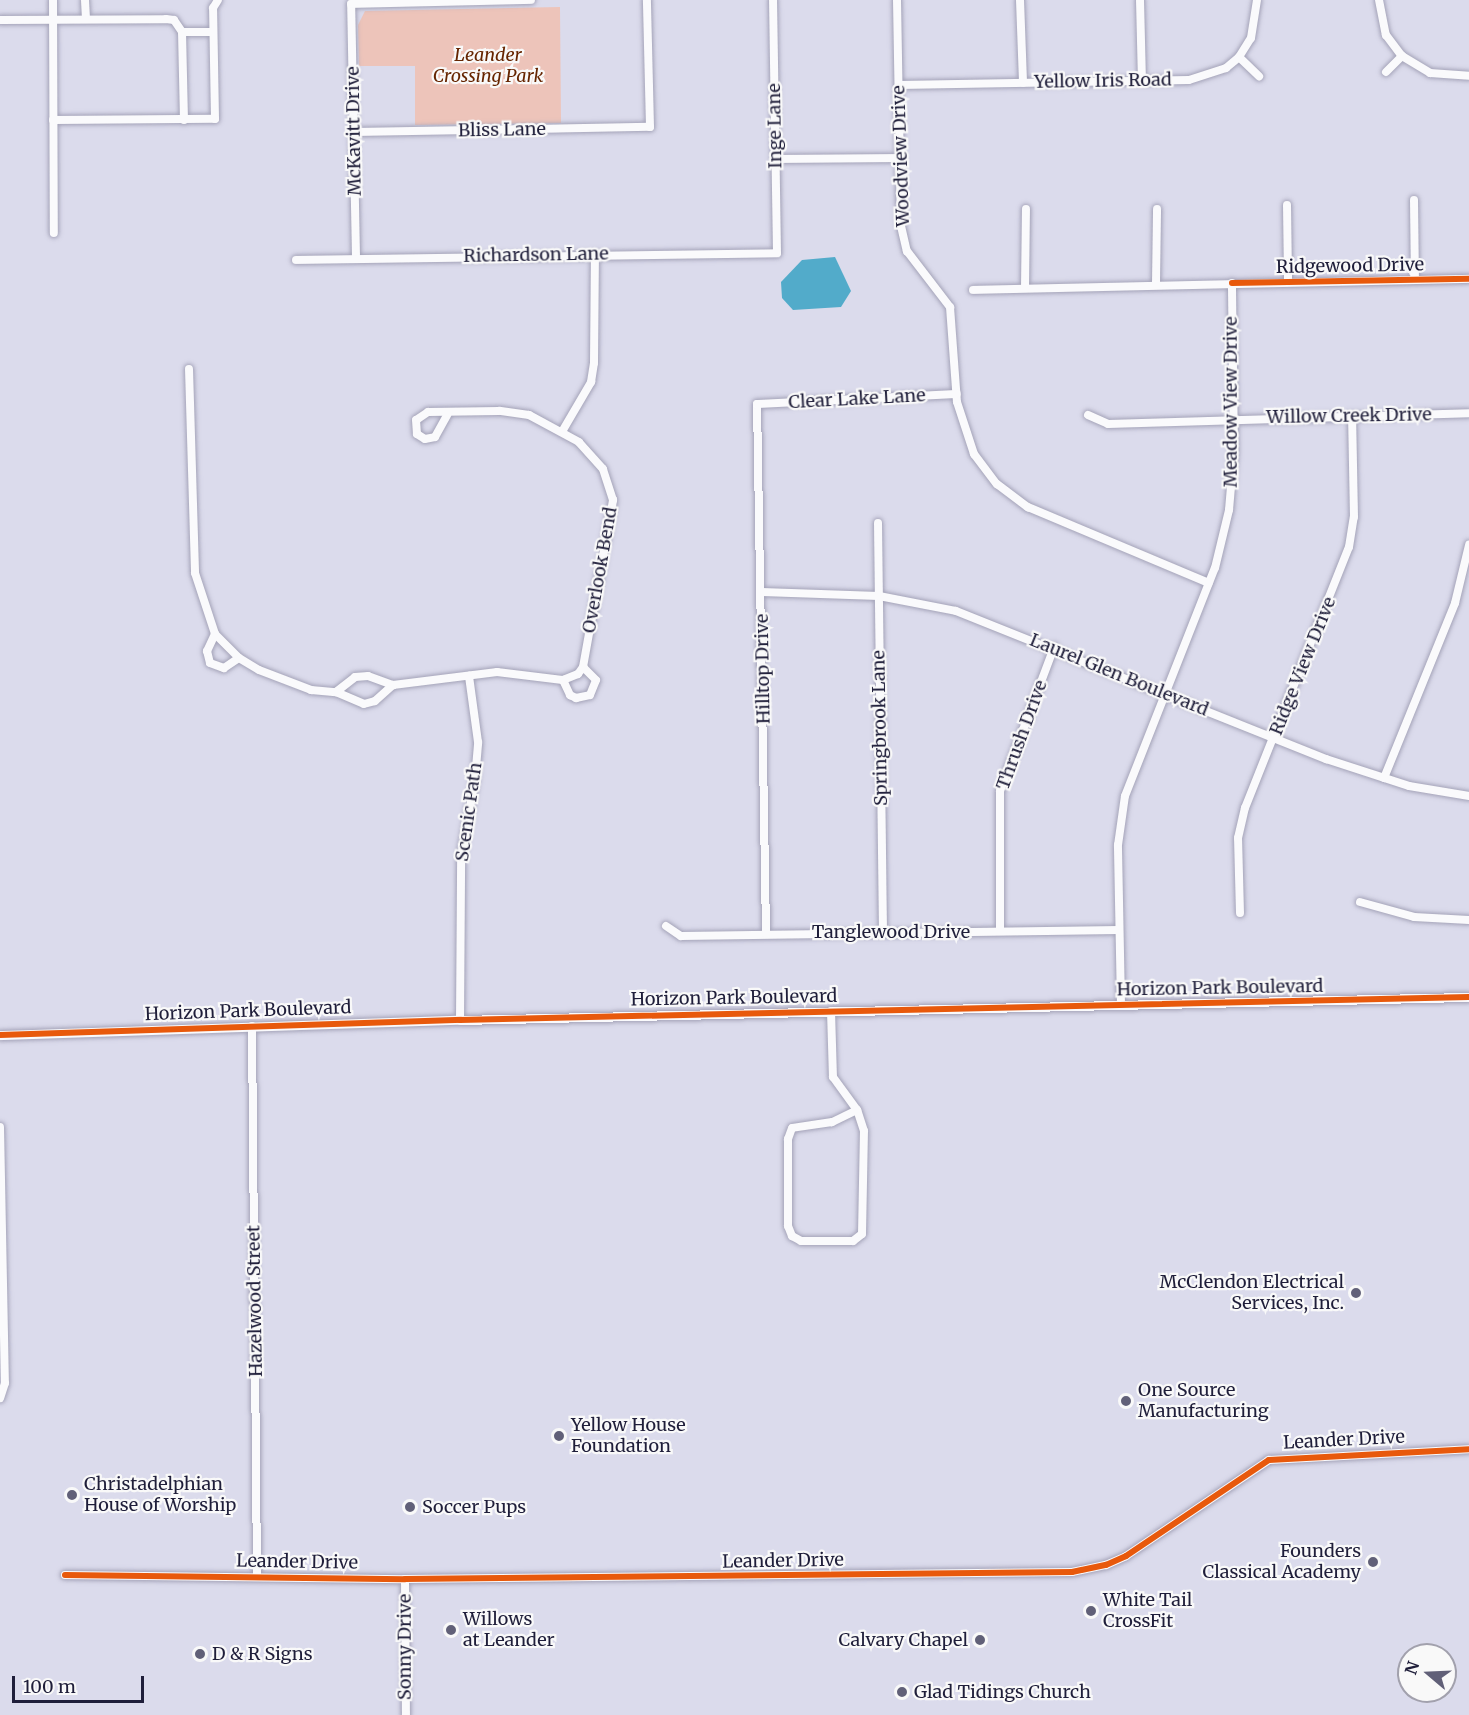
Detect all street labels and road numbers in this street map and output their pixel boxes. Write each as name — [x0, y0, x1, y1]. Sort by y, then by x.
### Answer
street label: McKavitt Drive — [342, 66, 366, 196]
street label: Yellow Iris Road — [1034, 69, 1172, 93]
street label: Inge Lane — [763, 83, 787, 169]
street label: Woodview Drive — [888, 85, 914, 227]
street label: Bliss Lane — [458, 118, 546, 142]
street label: Richardson Lane — [463, 243, 609, 267]
street label: Ridgewood Drive — [1276, 254, 1424, 278]
street label: Meadow View Drive — [1220, 316, 1242, 488]
street label: Clear Lake Lane — [788, 385, 926, 413]
street label: Willow Creek Drive — [1266, 404, 1432, 428]
street label: Overlook Bend — [578, 505, 622, 635]
street label: Ridge View Drive — [1265, 594, 1341, 738]
street label: Hilltop Drive — [751, 614, 775, 724]
street label: Laurel Glen Boulevard — [1026, 629, 1212, 721]
street label: Springbrook Lane — [868, 650, 892, 806]
street label: Thrush Drive — [992, 677, 1052, 793]
street label: Scenic Path — [451, 761, 487, 863]
street label: Tanglewood Drive — [812, 921, 970, 943]
street label: Horizon Park Boulevard — [1116, 975, 1324, 1001]
street label: Horizon Park Boulevard — [630, 985, 838, 1011]
street label: Horizon Park Boulevard — [144, 997, 352, 1025]
street label: Hazelwood Street — [243, 1225, 267, 1377]
street label: Leander Drive — [1283, 1426, 1405, 1454]
street label: Leander Drive — [722, 1549, 844, 1573]
street label: Leander Drive — [236, 1550, 358, 1574]
street label: Sonny Drive — [394, 1594, 416, 1700]

